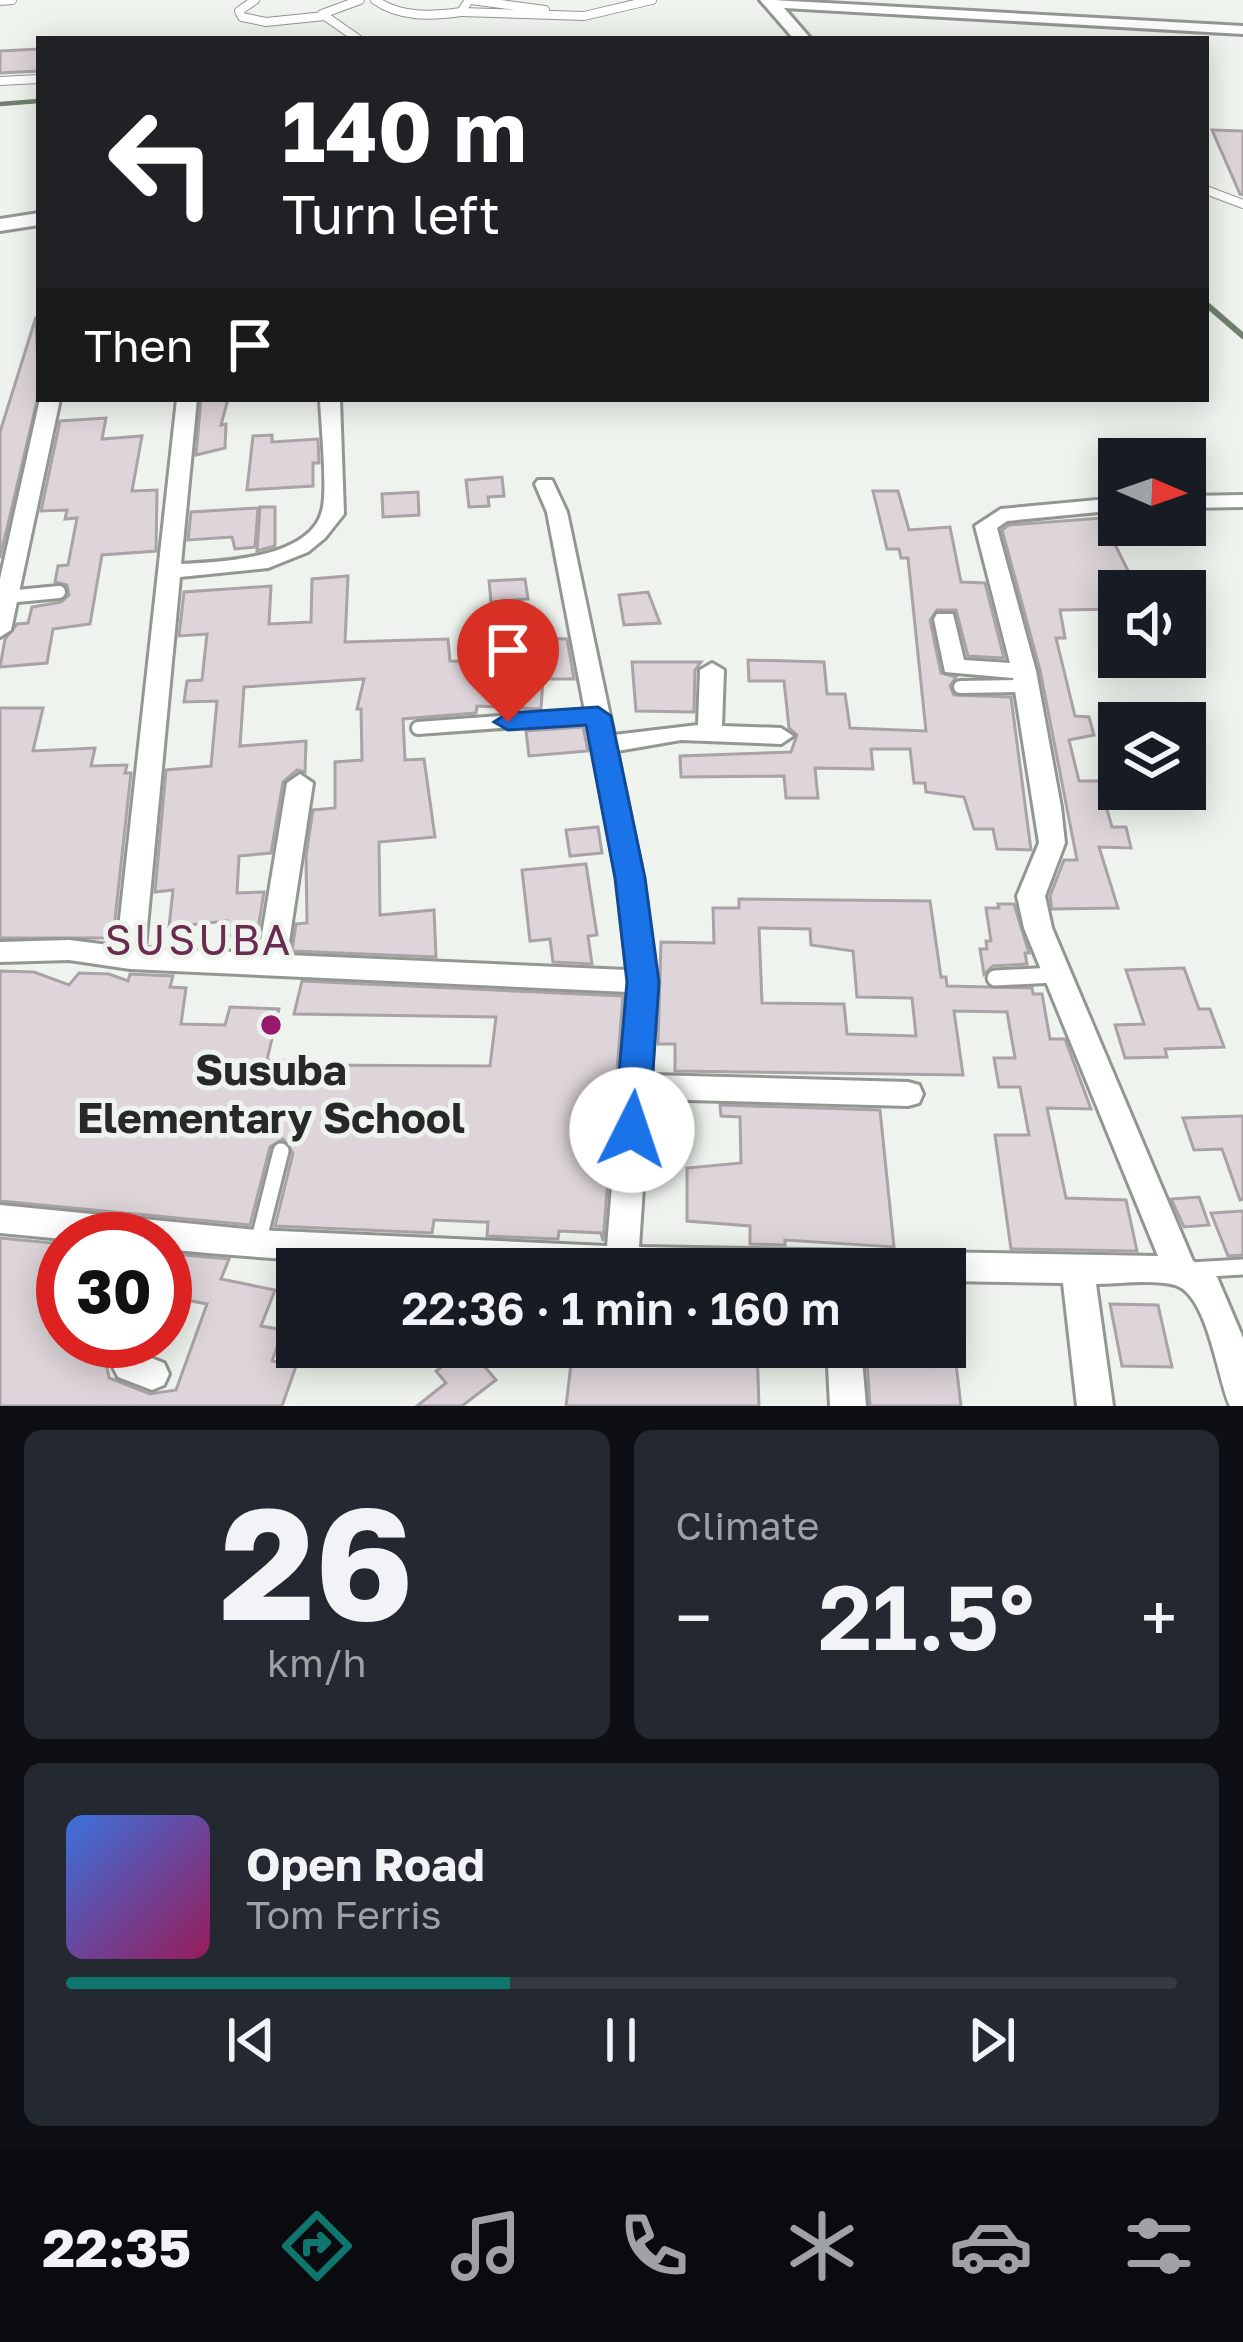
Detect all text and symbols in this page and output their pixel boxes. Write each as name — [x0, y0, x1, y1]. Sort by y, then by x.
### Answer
text: 140 m — [282, 80, 527, 180]
icon: left — [84, 84, 240, 240]
text: Turn left — [282, 181, 500, 246]
icon: arrive — [217, 312, 283, 378]
text: Then — [84, 318, 193, 372]
north arrow — [1098, 438, 1206, 546]
map controls — [1098, 438, 1206, 810]
button: sound — [1098, 570, 1206, 678]
pin — [457, 599, 559, 722]
icon: arrive — [475, 617, 541, 683]
button: layers — [1098, 702, 1206, 810]
district label: SUSUBA — [105, 914, 293, 964]
marker: Susuba Elementary School — [258, 1012, 284, 1038]
place label: Susuba Elementary School — [77, 1044, 465, 1142]
position arrow — [569, 1067, 695, 1193]
speed limit sign: 30 — [36, 1212, 192, 1368]
text: 22:36 · 1 min · 160 m — [402, 1281, 840, 1335]
text: 26 — [220, 1467, 414, 1654]
text: Climate — [676, 1502, 819, 1549]
text: 21.5° — [818, 1562, 1034, 1670]
text: − — [676, 1577, 712, 1657]
text: + — [1141, 1577, 1177, 1657]
text: km/h — [267, 1639, 366, 1686]
text: Open Road — [246, 1837, 485, 1891]
text: Tom Ferris — [246, 1891, 441, 1938]
icon: previous — [218, 2007, 284, 2073]
icon: pause — [588, 2007, 654, 2073]
icon: next — [959, 2007, 1025, 2073]
icon: directions — [275, 2204, 359, 2288]
icon: music — [444, 2204, 528, 2288]
icon: phone — [612, 2204, 696, 2288]
icon: climate — [780, 2204, 864, 2288]
icon: car — [949, 2204, 1033, 2288]
icon: filters — [1117, 2204, 1201, 2288]
text: 22:35 — [42, 2214, 191, 2279]

